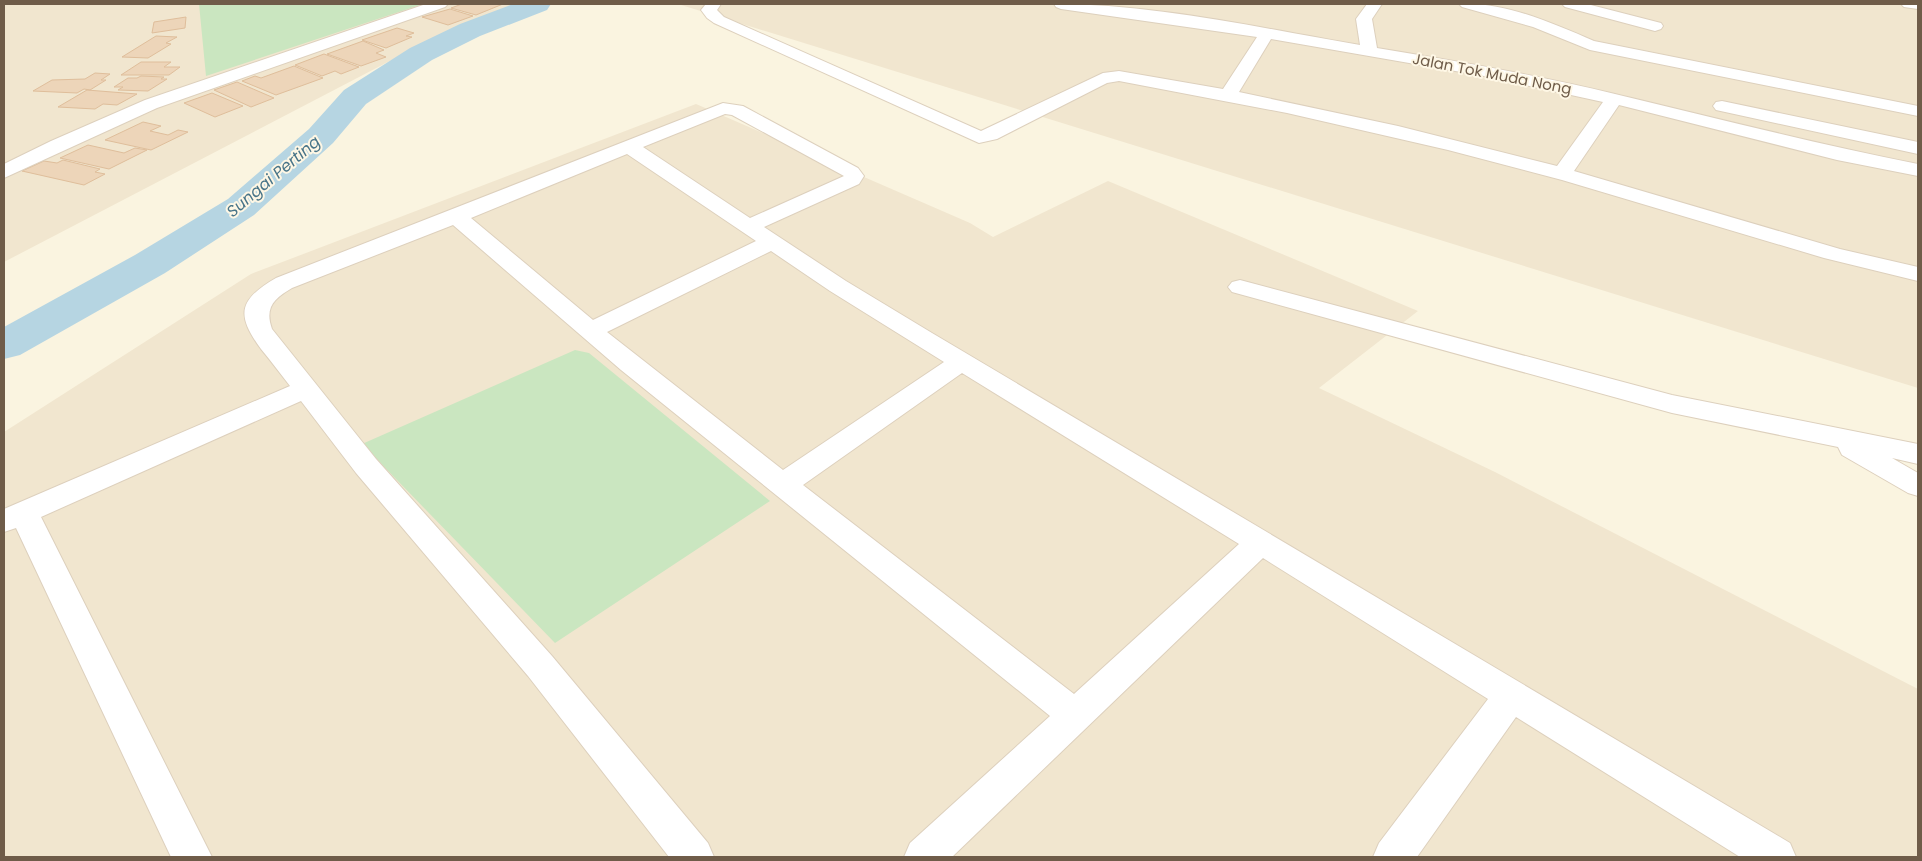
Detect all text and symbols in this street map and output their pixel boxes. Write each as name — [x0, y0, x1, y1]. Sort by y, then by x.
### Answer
street label: Jalan Tok Muda Nong — [1411, 48, 1573, 99]
water label: Sungai Perting — [221, 130, 325, 223]

